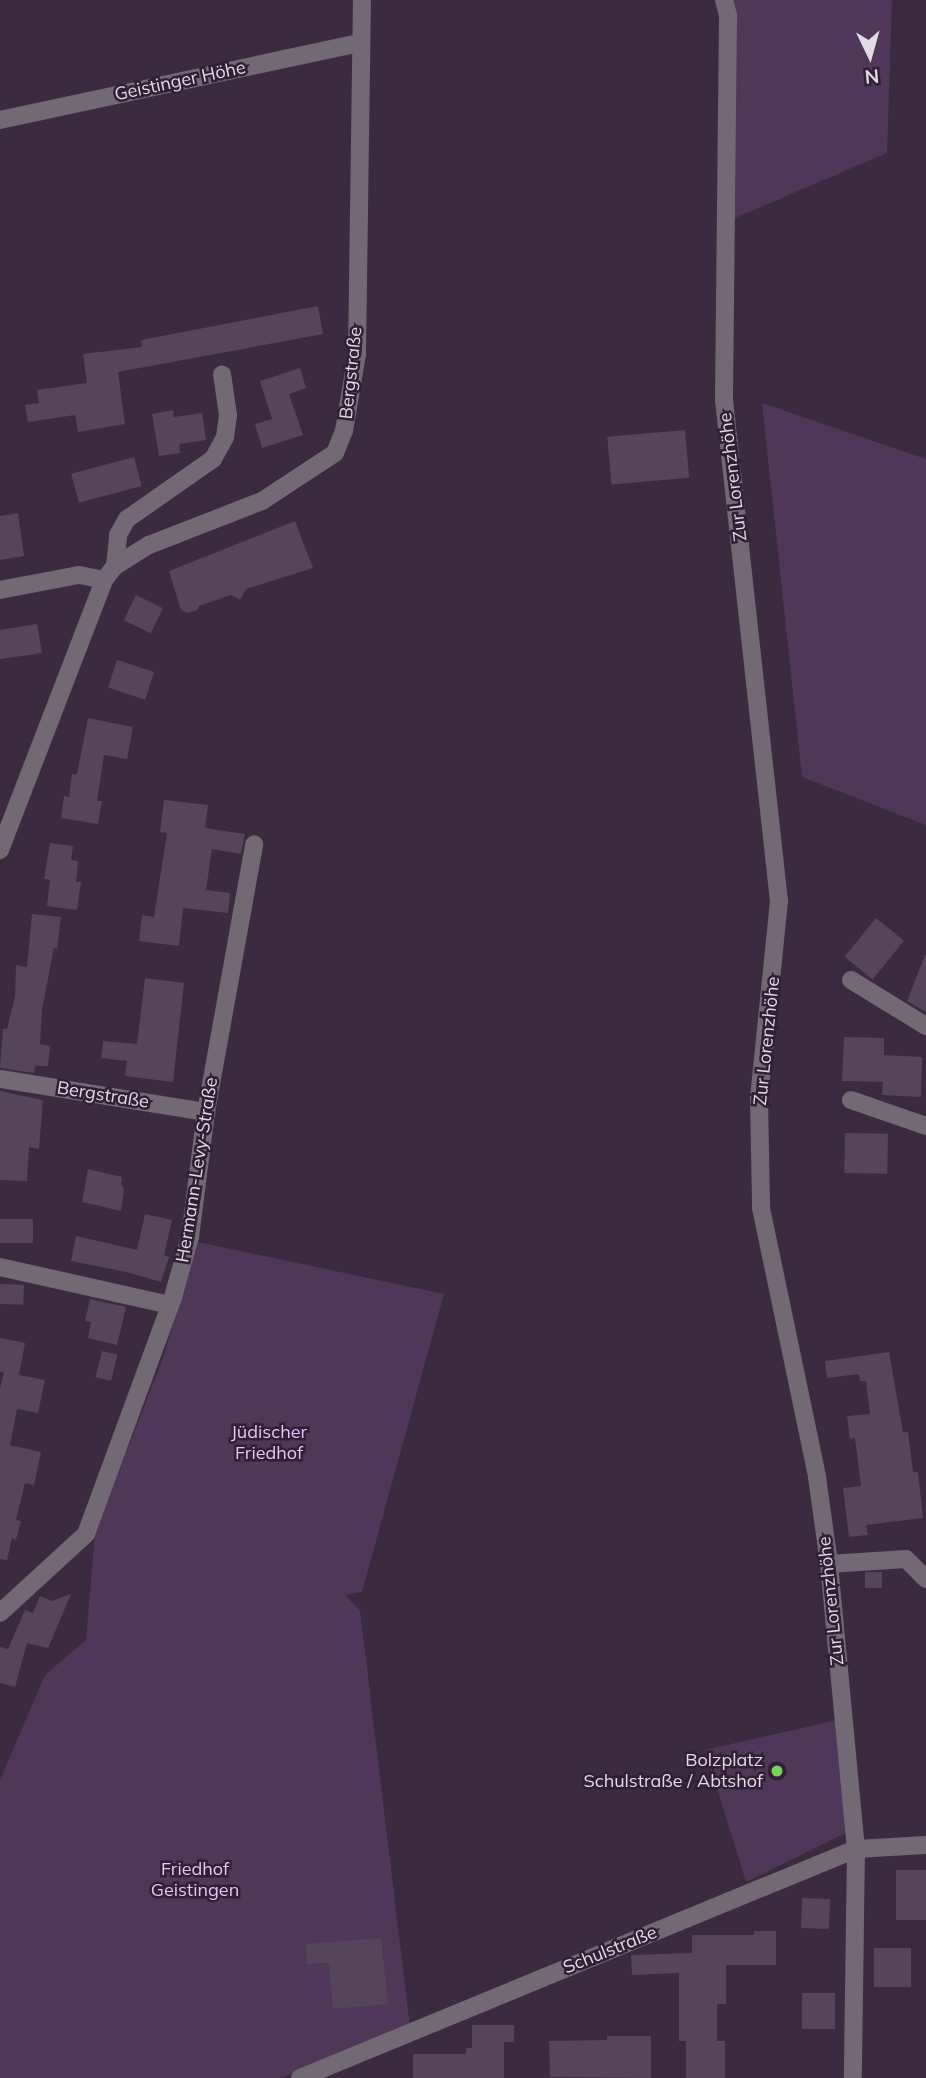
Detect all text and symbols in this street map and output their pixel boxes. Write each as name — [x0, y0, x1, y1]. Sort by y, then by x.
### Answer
north arrow — [835, 21, 905, 91]
street label: Geistinger Höhe — [112, 57, 248, 105]
text: N — [864, 64, 880, 89]
street label: Bergstraße — [335, 326, 367, 420]
street label: Zur Lorenzhöhe — [714, 411, 752, 543]
street label: Zur Lorenzhöhe — [749, 976, 785, 1106]
street label: Hermann-Levy-Straße — [172, 1076, 222, 1264]
street label: Bergstraße — [55, 1077, 151, 1113]
park label: Jüdischer Friedhof — [231, 1422, 307, 1464]
street label: Zur Lorenzhöhe — [813, 1536, 849, 1666]
place label: Bolzplatz Schulstraße / Abtshof — [584, 1750, 763, 1792]
marker: Bolzplatz Schulstraße / Abtshof — [769, 1763, 785, 1779]
park label: Friedhof Geistingen — [151, 1859, 239, 1902]
street label: Schulstraße — [560, 1921, 660, 1979]

